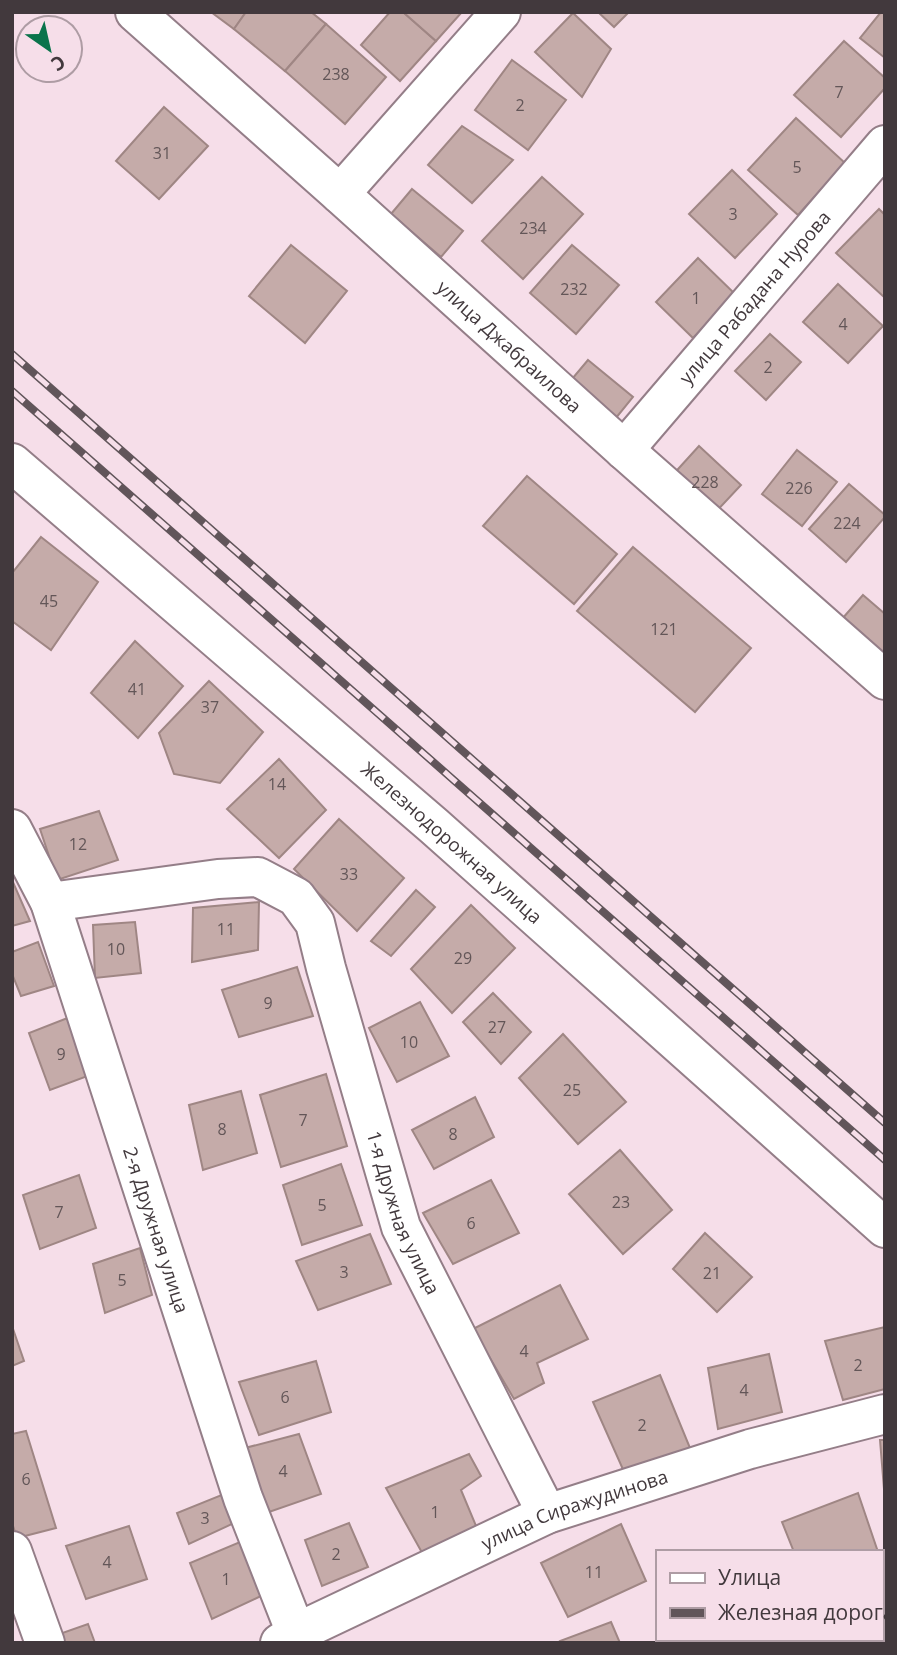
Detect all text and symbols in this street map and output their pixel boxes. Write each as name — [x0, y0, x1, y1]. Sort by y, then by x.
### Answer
north arrow — [14, 14, 84, 84]
text: С — [46, 49, 71, 77]
house number: 238 — [322, 63, 350, 85]
house number: 7 — [834, 81, 844, 103]
house number: 2 — [515, 94, 525, 116]
house number: 31 — [153, 142, 171, 164]
house number: 5 — [792, 156, 802, 178]
house number: 3 — [728, 203, 738, 225]
street label: улица Рабадана Нурова — [673, 205, 836, 390]
house number: 234 — [519, 217, 547, 239]
street label: улица Джабраилова — [431, 274, 587, 419]
house number: 232 — [560, 278, 588, 300]
house number: 1 — [691, 287, 701, 309]
house number: 4 — [838, 313, 848, 335]
house number: 2 — [763, 356, 773, 378]
house number: 228 — [691, 471, 719, 493]
house number: 226 — [785, 477, 813, 499]
house number: 224 — [833, 512, 861, 534]
house number: 45 — [40, 590, 58, 612]
house number: 121 — [650, 618, 678, 640]
house number: 41 — [128, 678, 146, 700]
house number: 37 — [201, 696, 219, 718]
street label: Железнодорожная улица — [356, 756, 548, 930]
house number: 14 — [268, 773, 286, 795]
house number: 12 — [69, 833, 87, 855]
house number: 33 — [340, 863, 358, 885]
house number: 11 — [217, 918, 235, 940]
house number: 10 — [107, 938, 125, 960]
house number: 29 — [454, 947, 472, 969]
house number: 9 — [263, 992, 273, 1014]
house number: 27 — [488, 1016, 506, 1038]
house number: 10 — [400, 1031, 418, 1053]
house number: 9 — [56, 1043, 66, 1065]
house number: 25 — [563, 1079, 581, 1101]
house number: 7 — [298, 1109, 308, 1131]
house number: 8 — [217, 1118, 227, 1140]
house number: 8 — [448, 1123, 458, 1145]
street label: 1-я Дружная улица — [361, 1128, 446, 1299]
street label: 2-я Дружная улица — [117, 1143, 195, 1317]
house number: 23 — [612, 1191, 630, 1213]
house number: 5 — [317, 1194, 327, 1216]
house number: 7 — [54, 1201, 64, 1223]
house number: 6 — [466, 1212, 476, 1234]
house number: 3 — [339, 1261, 349, 1283]
house number: 21 — [703, 1262, 721, 1284]
house number: 5 — [117, 1269, 127, 1291]
house number: 4 — [519, 1340, 529, 1362]
house number: 2 — [853, 1354, 863, 1376]
house number: 4 — [739, 1379, 749, 1401]
house number: 6 — [280, 1386, 290, 1408]
house number: 2 — [637, 1414, 647, 1436]
house number: 4 — [278, 1460, 288, 1482]
street label: улица Сиражудинова — [477, 1463, 671, 1556]
house number: 6 — [21, 1468, 31, 1490]
house number: 1 — [430, 1501, 440, 1523]
house number: 3 — [200, 1507, 210, 1529]
house number: 2 — [331, 1543, 341, 1565]
legend — [656, 1550, 883, 1641]
house number: 4 — [102, 1551, 112, 1573]
house number: 11 — [585, 1561, 603, 1583]
text: Улица — [718, 1563, 781, 1591]
house number: 1 — [221, 1568, 231, 1590]
text: Железная дорога — [718, 1598, 894, 1626]

